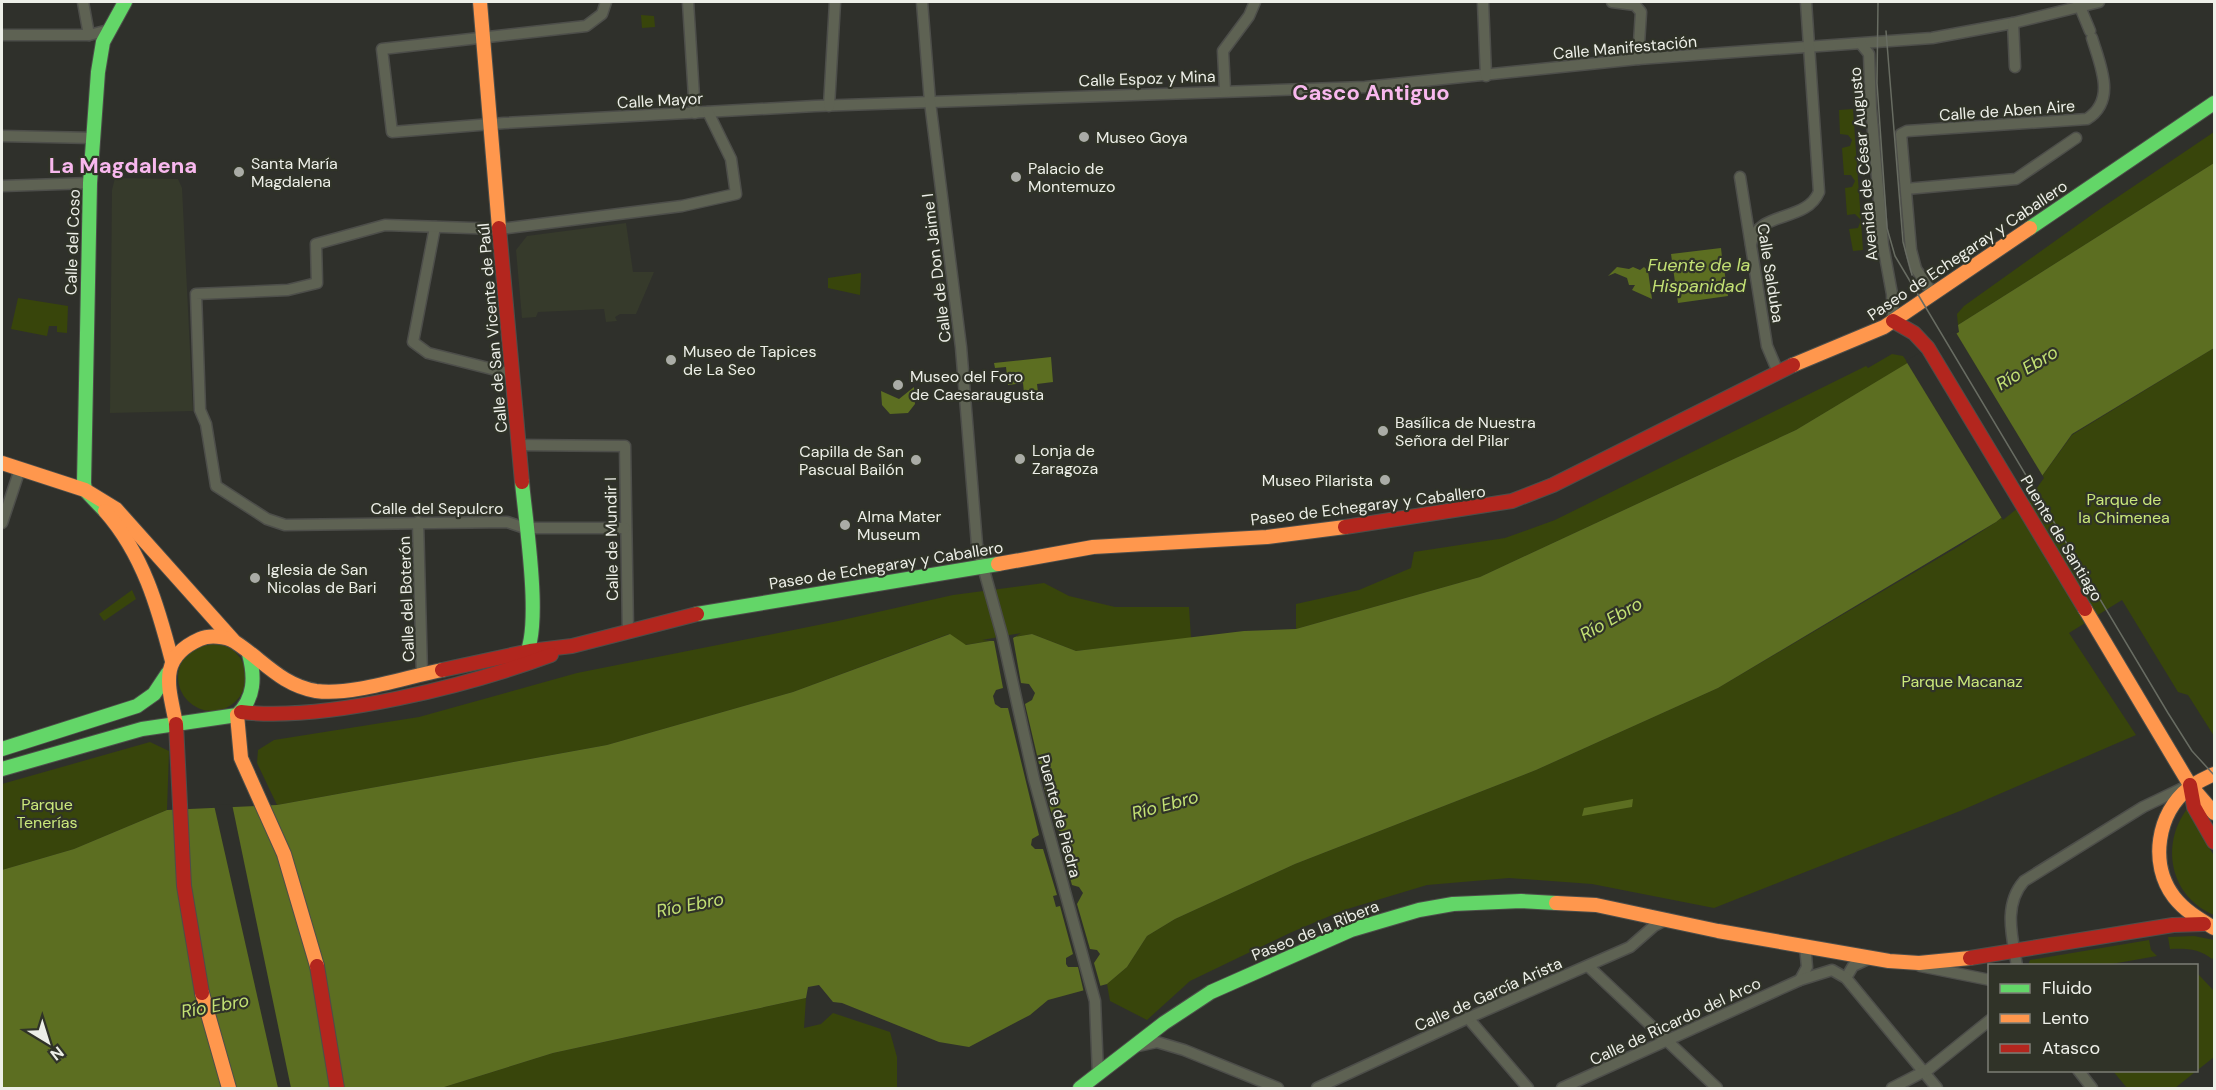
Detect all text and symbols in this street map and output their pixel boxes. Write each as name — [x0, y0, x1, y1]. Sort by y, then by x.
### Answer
street label: Calle Manifestación — [1552, 31, 1698, 64]
street label: Calle Espoz y Mina — [1078, 66, 1216, 91]
street label: Avenida de César Augusto — [1845, 66, 1882, 262]
district label: Casco Antiguo — [1292, 78, 1450, 107]
street label: Calle Mayor — [616, 88, 704, 113]
street label: Calle de Aben Aire — [1938, 95, 2076, 126]
place label: Museo Goya — [1096, 127, 1188, 148]
marker: Museo Goya — [1077, 130, 1091, 144]
district label: La Magdalena — [49, 151, 197, 180]
place label: Santa María Magdalena — [251, 153, 338, 192]
place label: Palacio de Montemuzo — [1028, 158, 1116, 197]
marker: Santa María Magdalena — [232, 165, 246, 179]
marker: Palacio de Montemuzo — [1009, 170, 1023, 184]
street label: Paseo de Echegaray y Caballero — [1863, 175, 2071, 325]
street label: Calle del Coso — [60, 189, 85, 295]
street label: Calle de Don Jaime I — [917, 192, 956, 344]
street label: Calle de San Vicente de Paúl — [473, 222, 512, 434]
street label: Calle Salduba — [1752, 222, 1789, 324]
water label: Fuente de la Hispanidad — [1648, 253, 1751, 298]
water label: Río Ebro — [1991, 340, 2063, 396]
place label: Museo de Tapices de La Seo — [683, 341, 817, 380]
marker: Museo de Tapices de La Seo — [664, 353, 678, 367]
place label: Museo del Foro de Caesaraugusta — [910, 366, 1044, 405]
marker: Museo del Foro de Caesaraugusta — [891, 378, 905, 392]
place label: Basílica de Nuestra Señora del Pilar — [1395, 412, 1536, 451]
marker: Basílica de Nuestra Señora del Pilar — [1376, 424, 1390, 438]
place label: Lonja de Zaragoza — [1032, 440, 1098, 479]
place label: Capilla de San Pascual Bailón — [799, 441, 904, 480]
marker: Lonja de Zaragoza — [1013, 452, 1027, 466]
marker: Capilla de San Pascual Bailón — [909, 453, 923, 467]
place label: Museo Pilarista — [1262, 470, 1373, 491]
street label: Puente de Santiago — [2016, 471, 2108, 605]
marker: Museo Pilarista — [1378, 473, 1392, 487]
street label: Calle de Mundir I — [600, 477, 623, 601]
street label: Paseo de Echegaray y Caballero — [1249, 481, 1487, 530]
park label: Parque de la Chimenea — [2078, 489, 2170, 528]
street label: Calle del Sepulcro — [371, 498, 503, 519]
place label: Alma Mater Museum — [857, 506, 941, 545]
marker: Alma Mater Museum — [838, 518, 852, 532]
street label: Calle del Boterón — [394, 536, 419, 662]
street label: Paseo de Echegaray y Caballero — [767, 537, 1005, 594]
place label: Iglesia de San Nicolas de Bari — [267, 559, 377, 598]
marker: Iglesia de San Nicolas de Bari — [248, 571, 262, 585]
water label: Río Ebro — [1575, 591, 1647, 647]
park label: Parque Macanaz — [1901, 671, 2023, 692]
street label: Puente de Piedra — [1033, 752, 1086, 880]
water label: Río Ebro — [1129, 785, 1201, 825]
park label: Parque Tenerías — [16, 794, 78, 833]
water label: Río Ebro — [654, 887, 726, 923]
street label: Paseo de la Ribera — [1248, 895, 1382, 966]
street label: Calle de García Arista — [1411, 952, 1565, 1036]
legend — [1988, 964, 2198, 1072]
street label: Calle de Ricardo del Arco — [1586, 973, 1764, 1070]
text: Fluido — [2042, 976, 2092, 1000]
water label: Río Ebro — [179, 988, 251, 1024]
text: Lento — [2042, 1006, 2089, 1030]
north arrow — [18, 1012, 78, 1072]
text: Atasco — [2042, 1036, 2100, 1060]
text: N — [46, 1042, 68, 1065]

